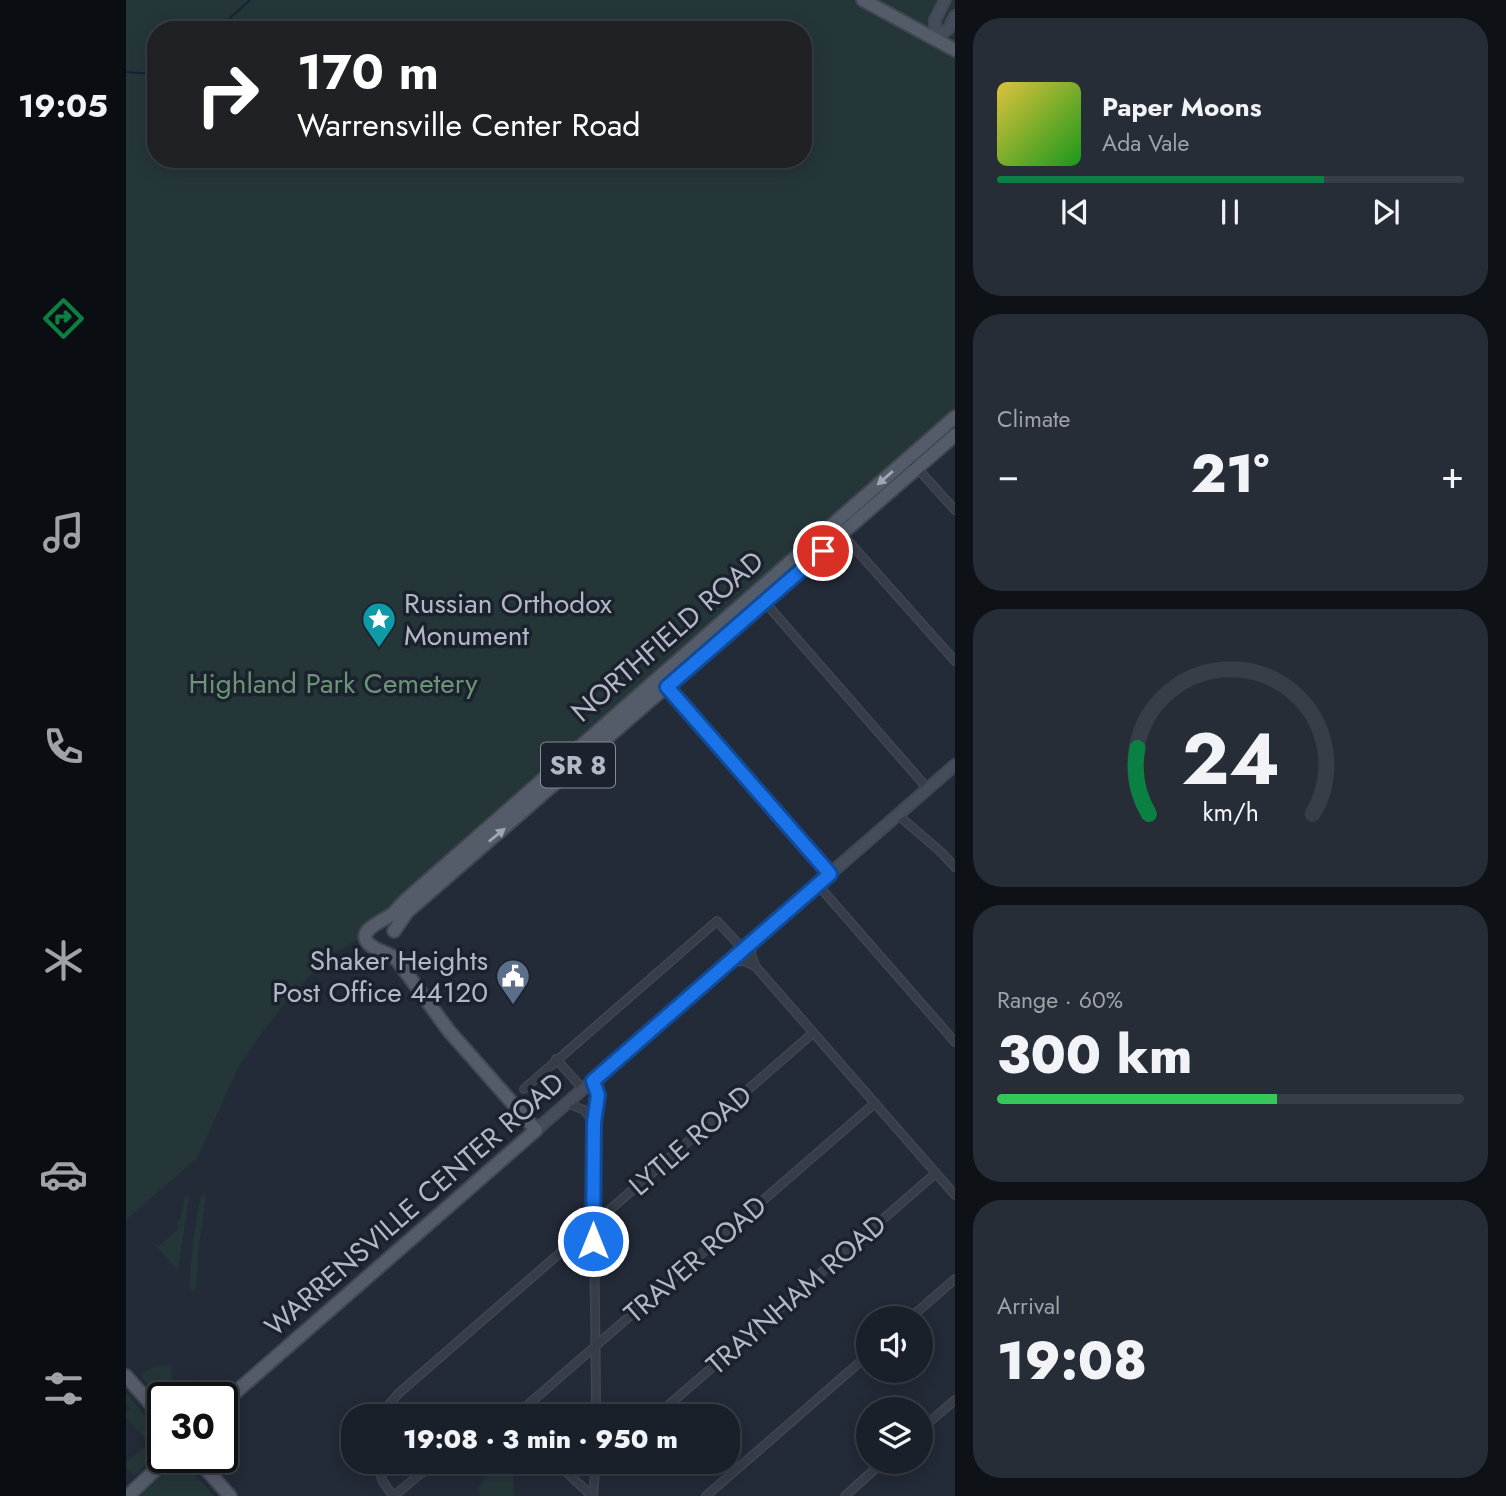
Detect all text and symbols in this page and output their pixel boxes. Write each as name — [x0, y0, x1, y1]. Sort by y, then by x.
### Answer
text: 170 m — [297, 37, 439, 107]
icon: right — [182, 49, 273, 140]
text: 19:05 — [18, 83, 108, 129]
text: Paper Moons — [1102, 88, 1262, 126]
text: Warrensville Center Road — [297, 102, 641, 148]
text: Ada Vale — [1102, 126, 1189, 160]
icon: previous — [1056, 193, 1094, 231]
icon: pause — [1211, 193, 1249, 231]
icon: next — [1367, 193, 1405, 231]
icon: directions — [39, 294, 88, 343]
text: Climate — [997, 402, 1070, 436]
text: 21° — [1191, 436, 1269, 512]
text: − — [997, 447, 1019, 502]
text: + — [1441, 447, 1464, 502]
one-way arrow — [876, 470, 894, 486]
icon: music — [39, 508, 88, 557]
pin — [793, 521, 853, 581]
icon: arrive — [804, 532, 842, 570]
street label: NORTHFIELD ROAD — [562, 541, 773, 732]
place label: Russian Orthodox Monument — [404, 583, 612, 656]
place icon: Russian Orthodox Monument — [360, 600, 398, 649]
park label: Highland Park Cemetery — [189, 663, 478, 704]
text: 24 — [1181, 706, 1280, 811]
icon: phone — [39, 722, 88, 771]
road number: SR 8 — [541, 743, 615, 788]
text: km/h — [1202, 794, 1259, 830]
one-way arrow — [489, 828, 506, 843]
icon: climate — [39, 936, 88, 985]
place label: Shaker Heights Post Office 44120 — [272, 940, 488, 1013]
public building icon: Shaker Heights Post Office 44120 — [494, 957, 532, 1006]
text: Range · 60% — [997, 983, 1123, 1017]
text: 300 km — [997, 1017, 1192, 1093]
street label: WARRENSVILLE CENTER ROAD — [256, 1063, 573, 1346]
street label: LYTLE ROAD — [620, 1075, 761, 1205]
icon: car — [39, 1150, 88, 1199]
street label: TRAVER ROAD — [615, 1186, 776, 1333]
position arrow — [556, 1204, 630, 1278]
street label: TRAYNHAM ROAD — [697, 1205, 895, 1384]
text: Arrival — [997, 1289, 1060, 1323]
map controls — [856, 1306, 933, 1474]
button: sound — [856, 1306, 933, 1383]
text: 19:08 — [997, 1323, 1147, 1399]
icon: filters — [39, 1364, 88, 1413]
speed limit sign: 30 — [147, 1382, 238, 1473]
button: layers — [856, 1397, 933, 1474]
text: 19:08 · 3 min · 950 m — [403, 1420, 678, 1458]

